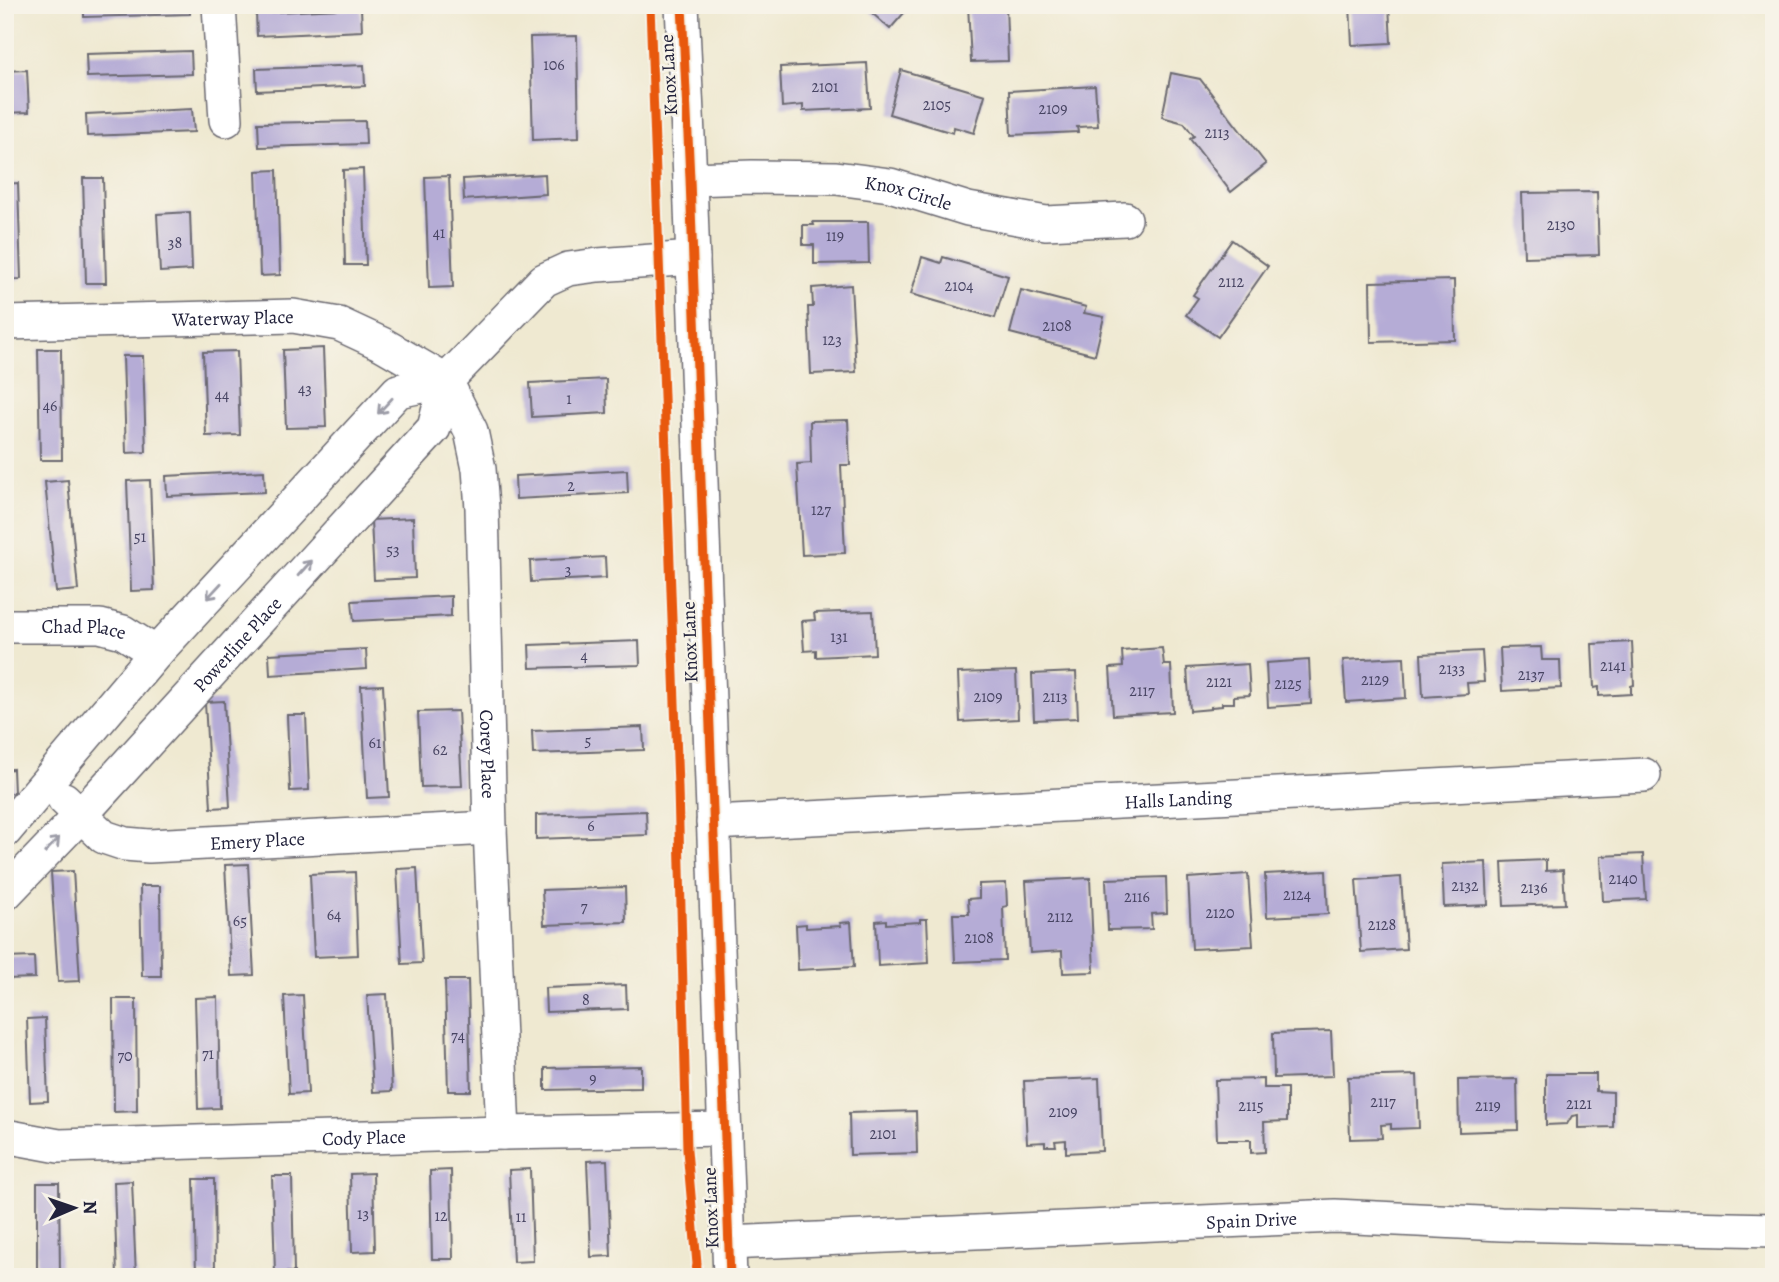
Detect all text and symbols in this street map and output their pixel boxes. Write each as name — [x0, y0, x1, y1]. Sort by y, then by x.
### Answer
street label: Knox Lane — [654, 34, 684, 116]
house number: 106 — [543, 54, 565, 76]
house number: 2101 — [811, 76, 839, 98]
house number: 2105 — [923, 94, 951, 116]
house number: 2109 — [1039, 98, 1067, 120]
house number: 2113 — [1204, 122, 1230, 144]
street label: Knox Circle — [863, 170, 955, 217]
house number: 2130 — [1547, 214, 1575, 236]
house number: 41 — [433, 222, 446, 244]
house number: 119 — [826, 225, 844, 247]
house number: 38 — [168, 232, 182, 254]
house number: 2112 — [1218, 271, 1244, 293]
house number: 2104 — [945, 275, 973, 297]
street label: Waterway Place — [171, 304, 294, 333]
house number: 2108 — [1042, 315, 1072, 337]
house number: 123 — [822, 329, 842, 351]
house number: 43 — [298, 378, 312, 400]
house number: 44 — [215, 384, 229, 406]
house number: 1 — [566, 388, 572, 410]
house number: 46 — [43, 395, 57, 417]
one-way arrow — [377, 397, 393, 415]
house number: 2 — [567, 475, 575, 497]
house number: 127 — [811, 499, 831, 521]
house number: 51 — [134, 526, 147, 548]
house number: 53 — [386, 539, 400, 561]
house number: 3 — [565, 559, 571, 581]
one-way arrow — [297, 560, 313, 578]
one-way arrow — [206, 582, 222, 600]
street label: Powerline Place — [187, 591, 288, 698]
street label: Knox Lane — [676, 601, 704, 683]
street label: Chad Place — [41, 614, 129, 646]
house number: 131 — [830, 626, 848, 648]
house number: 4 — [580, 645, 588, 667]
house number: 2141 — [1600, 655, 1626, 677]
house number: 2133 — [1439, 658, 1465, 680]
house number: 2137 — [1518, 664, 1545, 686]
house number: 2129 — [1361, 669, 1389, 691]
house number: 2121 — [1206, 671, 1233, 693]
house number: 2125 — [1274, 673, 1302, 695]
house number: 2117 — [1129, 680, 1155, 702]
house number: 2109 — [974, 686, 1002, 708]
house number: 2113 — [1042, 686, 1068, 708]
street label: Corey Place — [473, 709, 501, 799]
house number: 5 — [585, 730, 592, 752]
house number: 61 — [369, 732, 382, 754]
house number: 62 — [433, 739, 448, 761]
street label: Halls Landing — [1124, 784, 1233, 816]
house number: 6 — [587, 815, 595, 837]
street label: Emery Place — [209, 826, 306, 857]
one-way arrow — [44, 836, 61, 853]
house number: 2140 — [1609, 868, 1637, 890]
house number: 2132 — [1451, 875, 1479, 897]
house number: 2136 — [1520, 877, 1548, 899]
house number: 2124 — [1283, 884, 1311, 906]
house number: 2116 — [1124, 886, 1150, 908]
house number: 7 — [581, 896, 588, 918]
house number: 2120 — [1205, 902, 1235, 924]
house number: 64 — [327, 904, 341, 926]
house number: 2112 — [1047, 906, 1073, 928]
house number: 65 — [233, 910, 247, 932]
house number: 2128 — [1368, 914, 1396, 936]
house number: 2108 — [964, 927, 994, 949]
house number: 8 — [582, 989, 590, 1011]
house number: 74 — [451, 1025, 465, 1047]
house number: 71 — [202, 1043, 215, 1065]
house number: 70 — [117, 1045, 133, 1067]
house number: 9 — [589, 1068, 597, 1090]
house number: 2117 — [1370, 1091, 1396, 1113]
house number: 2121 — [1566, 1093, 1593, 1115]
house number: 2115 — [1238, 1095, 1264, 1117]
house number: 2119 — [1475, 1095, 1501, 1117]
house number: 2109 — [1049, 1101, 1077, 1123]
house number: 2101 — [869, 1123, 897, 1145]
street label: Cody Place — [322, 1124, 406, 1152]
street label: Knox Lane — [697, 1167, 725, 1249]
north arrow — [38, 1174, 108, 1244]
text: N — [77, 1200, 103, 1215]
house number: 13 — [357, 1203, 369, 1225]
house number: 12 — [434, 1205, 448, 1227]
house number: 11 — [516, 1206, 527, 1228]
street label: Spain Drive — [1205, 1206, 1298, 1236]

